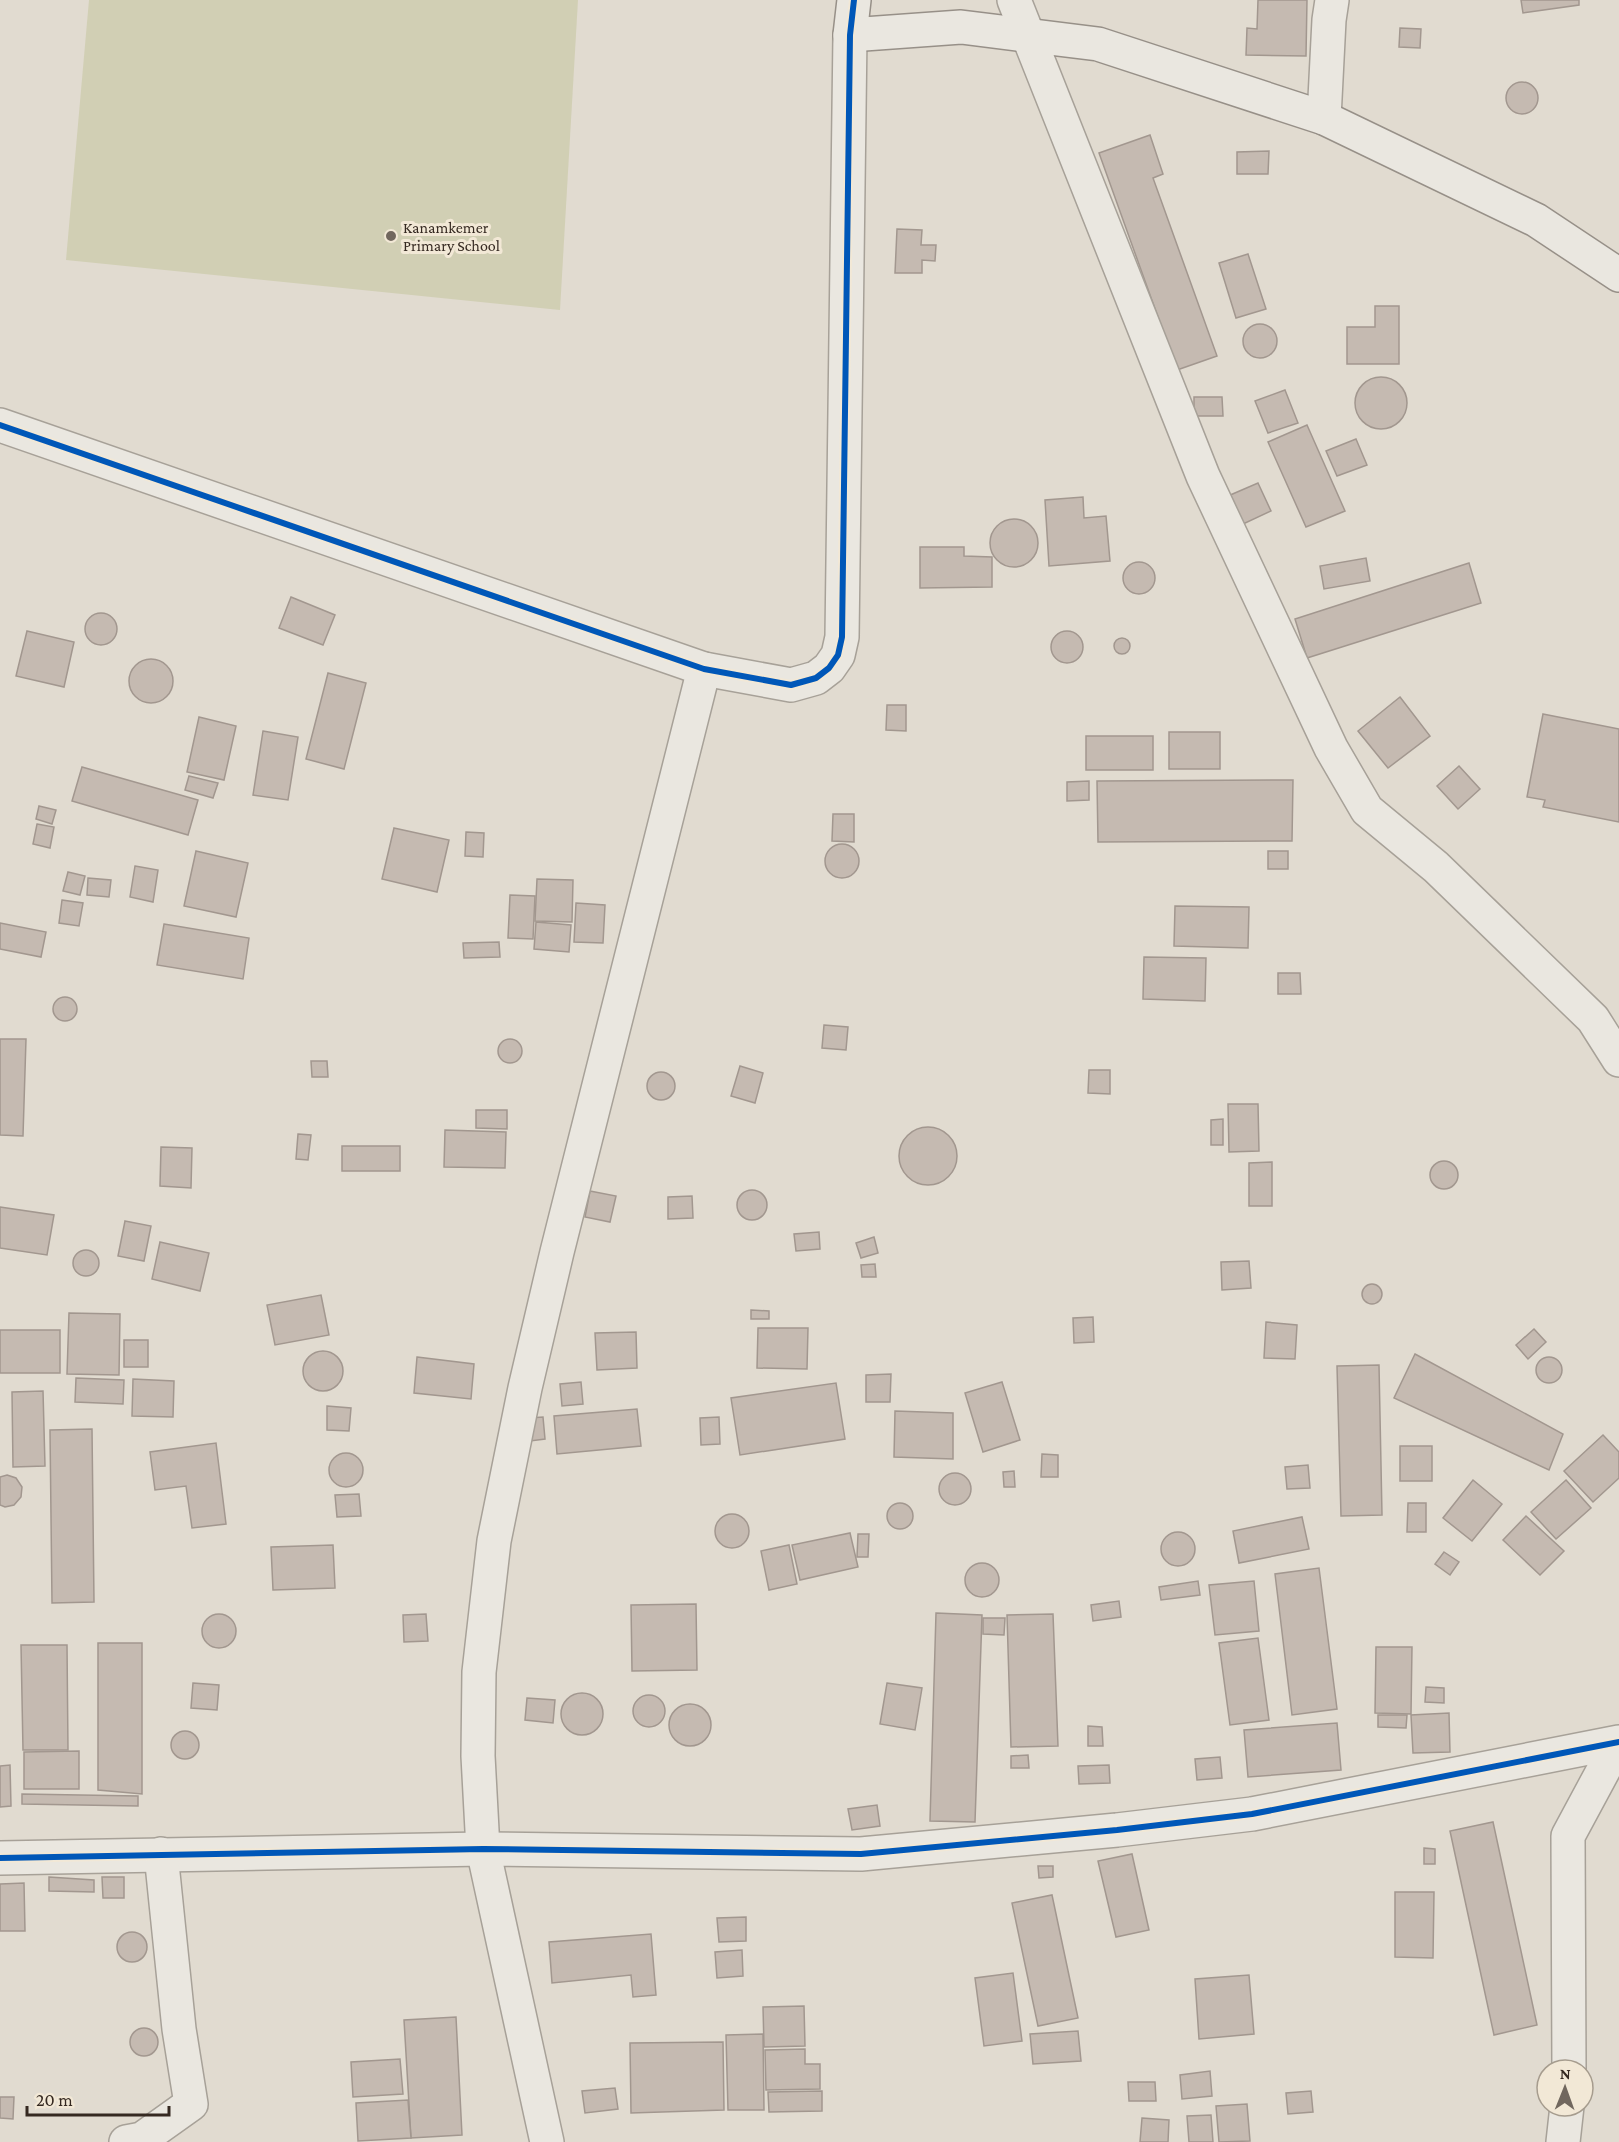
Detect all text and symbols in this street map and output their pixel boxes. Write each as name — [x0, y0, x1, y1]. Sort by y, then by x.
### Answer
place label: Kanamkemer Primary School — [403, 219, 500, 255]
marker: Kanamkemer Primary School — [384, 229, 398, 243]
north arrow — [1535, 2058, 1595, 2118]
text: N — [1560, 2065, 1571, 2082]
scale bar — [27, 2079, 170, 2117]
text: 20 m — [36, 2090, 73, 2110]

